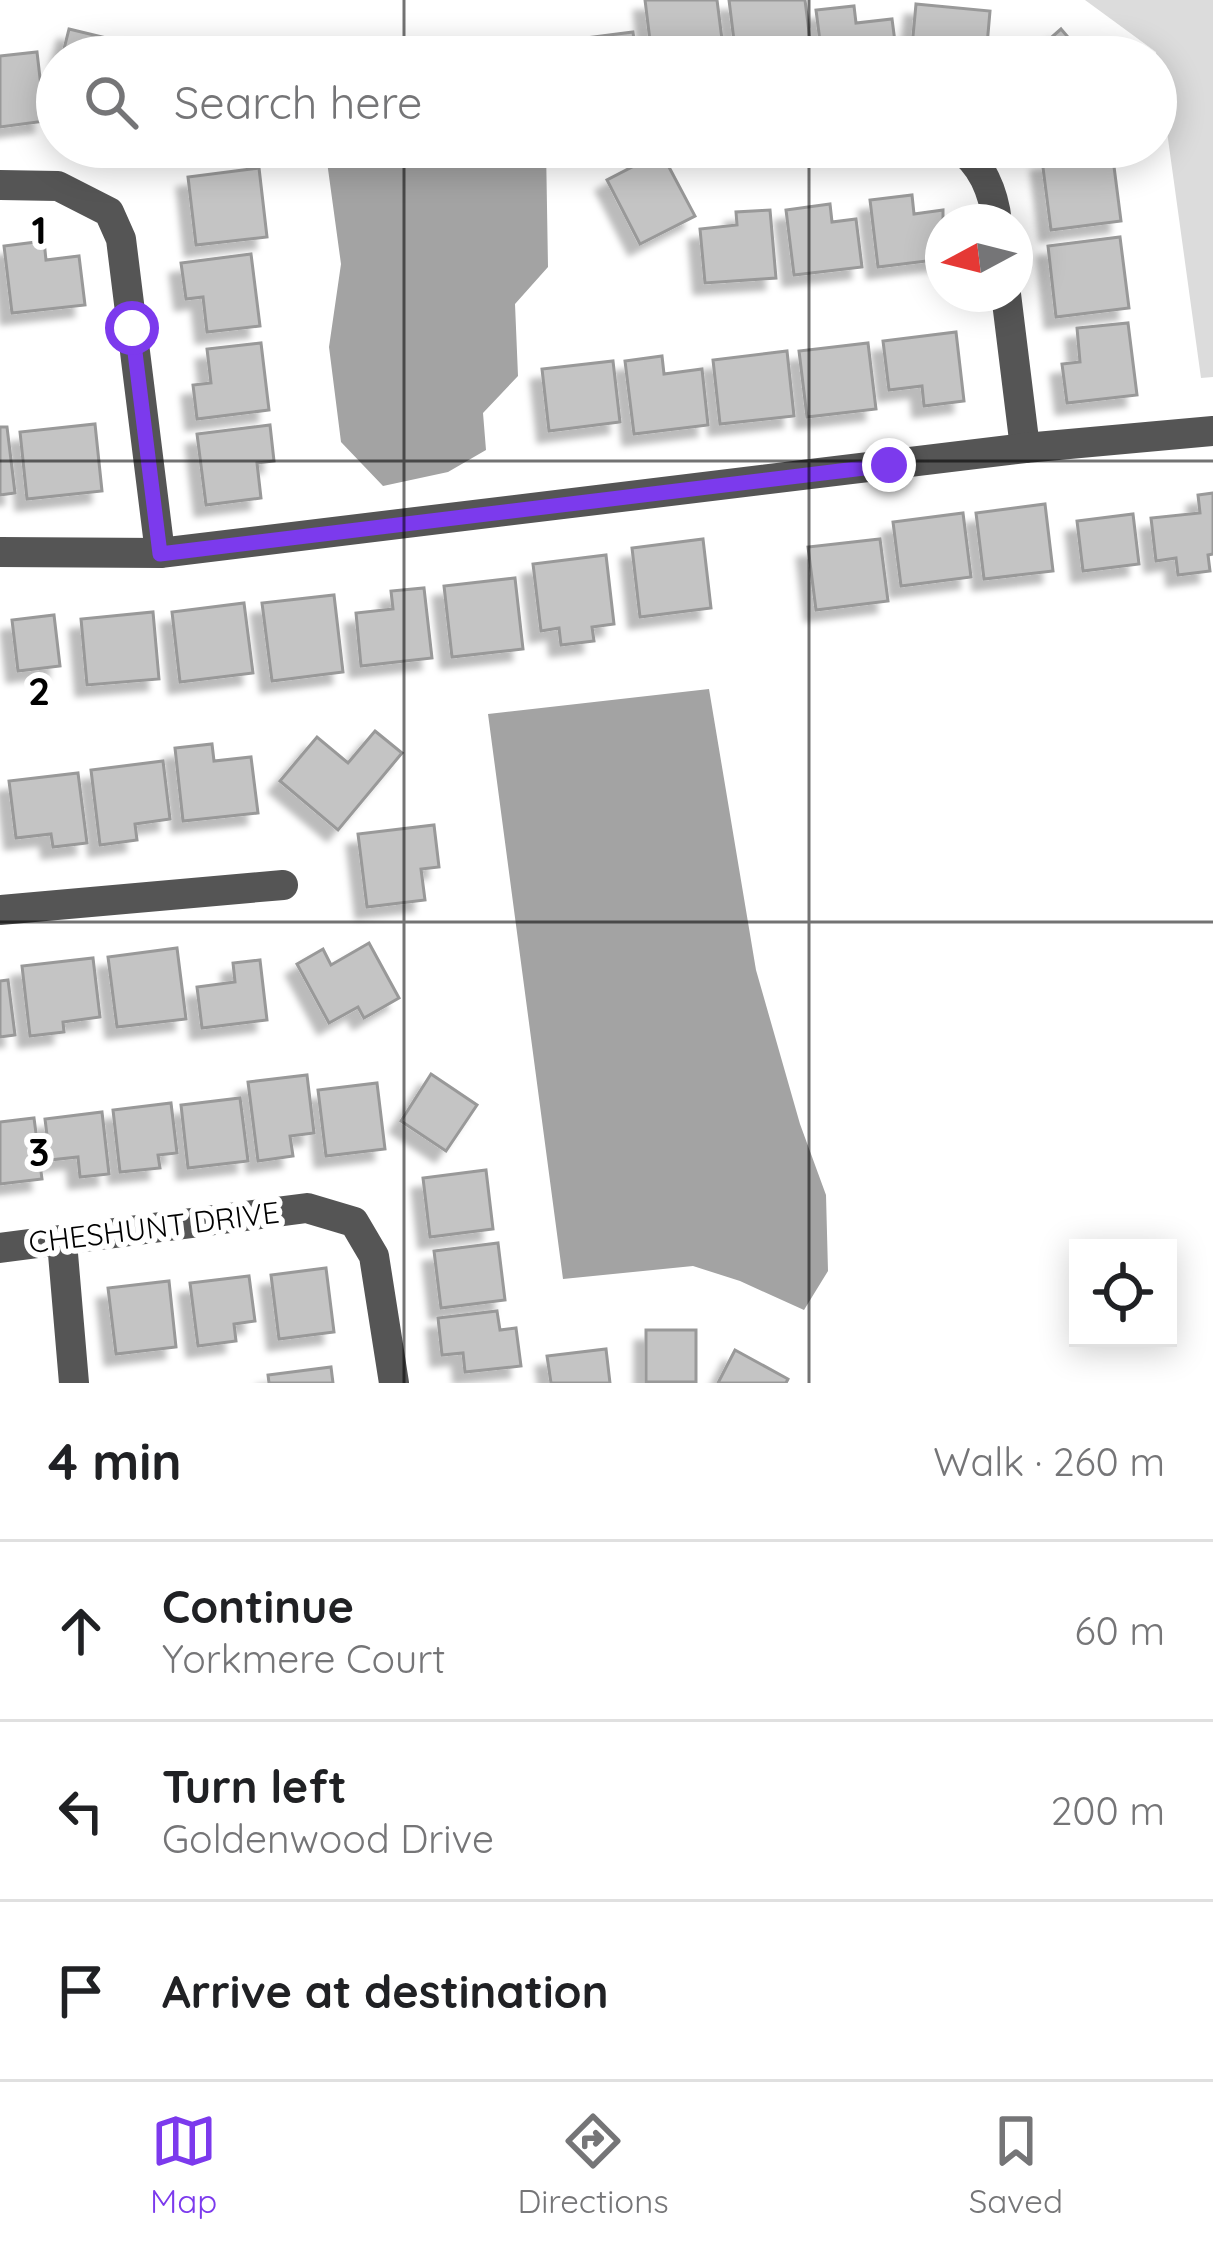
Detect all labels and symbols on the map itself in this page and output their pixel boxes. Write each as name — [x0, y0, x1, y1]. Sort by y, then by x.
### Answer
north arrow — [925, 204, 1033, 312]
text: 1 — [31, 205, 47, 254]
route start — [105, 301, 159, 355]
route end — [862, 438, 916, 492]
text: 2 — [28, 666, 50, 715]
text: 3 — [29, 1127, 49, 1176]
street label: CHESHUNT DRIVE — [26, 1193, 281, 1261]

